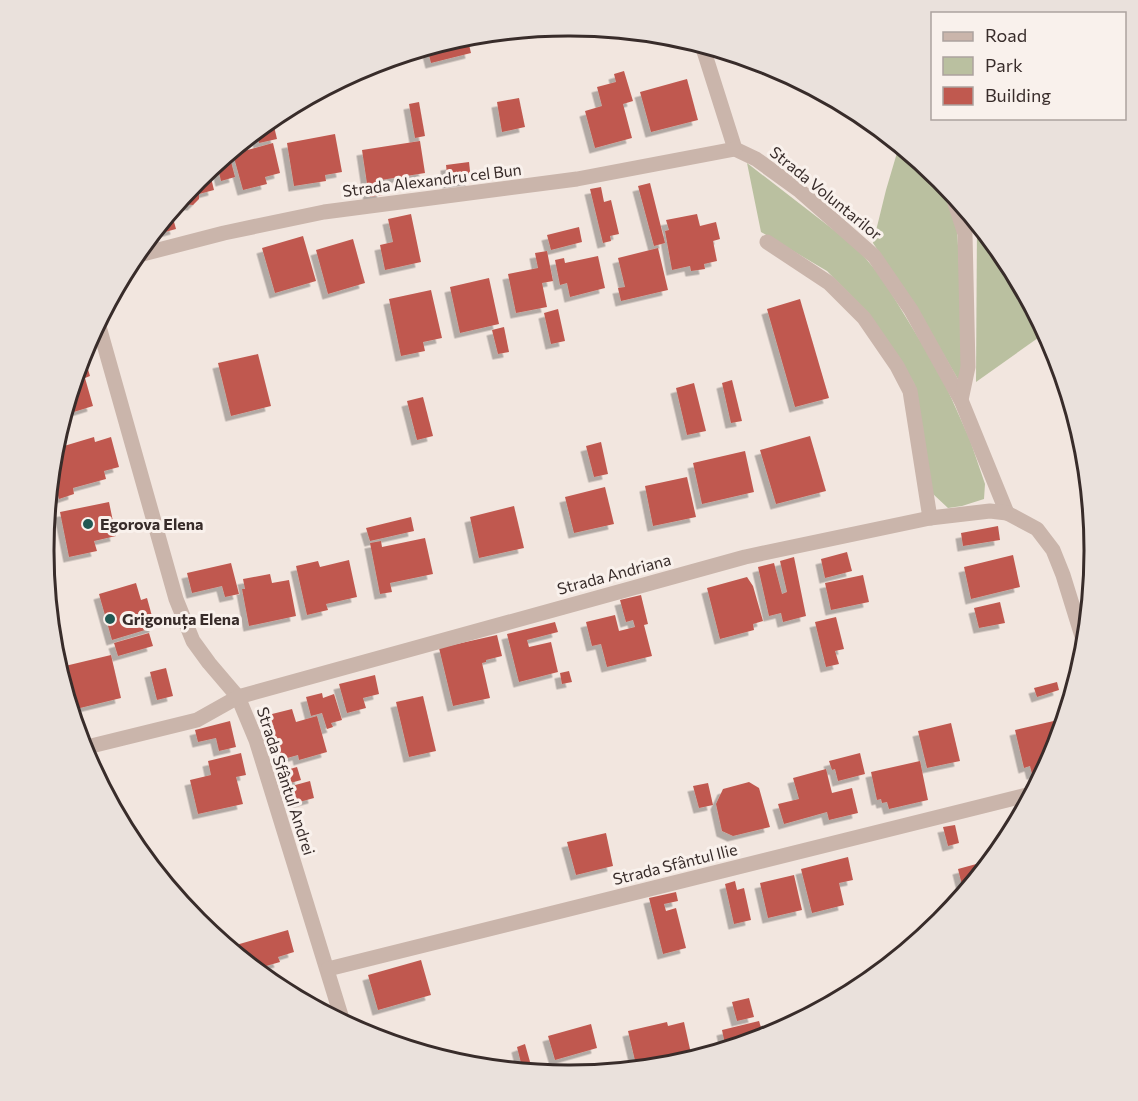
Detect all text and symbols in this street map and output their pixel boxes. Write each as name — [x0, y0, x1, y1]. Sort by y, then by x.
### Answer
legend — [931, 12, 1126, 120]
text: Road — [985, 24, 1027, 46]
text: Park — [985, 54, 1023, 76]
text: Building — [985, 84, 1051, 106]
street label: Strada Voluntarilor — [767, 142, 886, 244]
street label: Strada Alexandru cel Bun — [341, 159, 523, 200]
place label: Egorova Elena — [100, 514, 203, 533]
marker: Egorova Elena — [81, 517, 95, 531]
street label: Strada Andriana — [555, 549, 673, 598]
place label: Grigonuța Elena — [122, 609, 240, 630]
marker: Grigonuța Elena — [103, 612, 117, 626]
street label: Strada Sfântul Andrei — [254, 704, 319, 857]
street label: Strada Sfântul Ilie — [611, 839, 739, 888]

